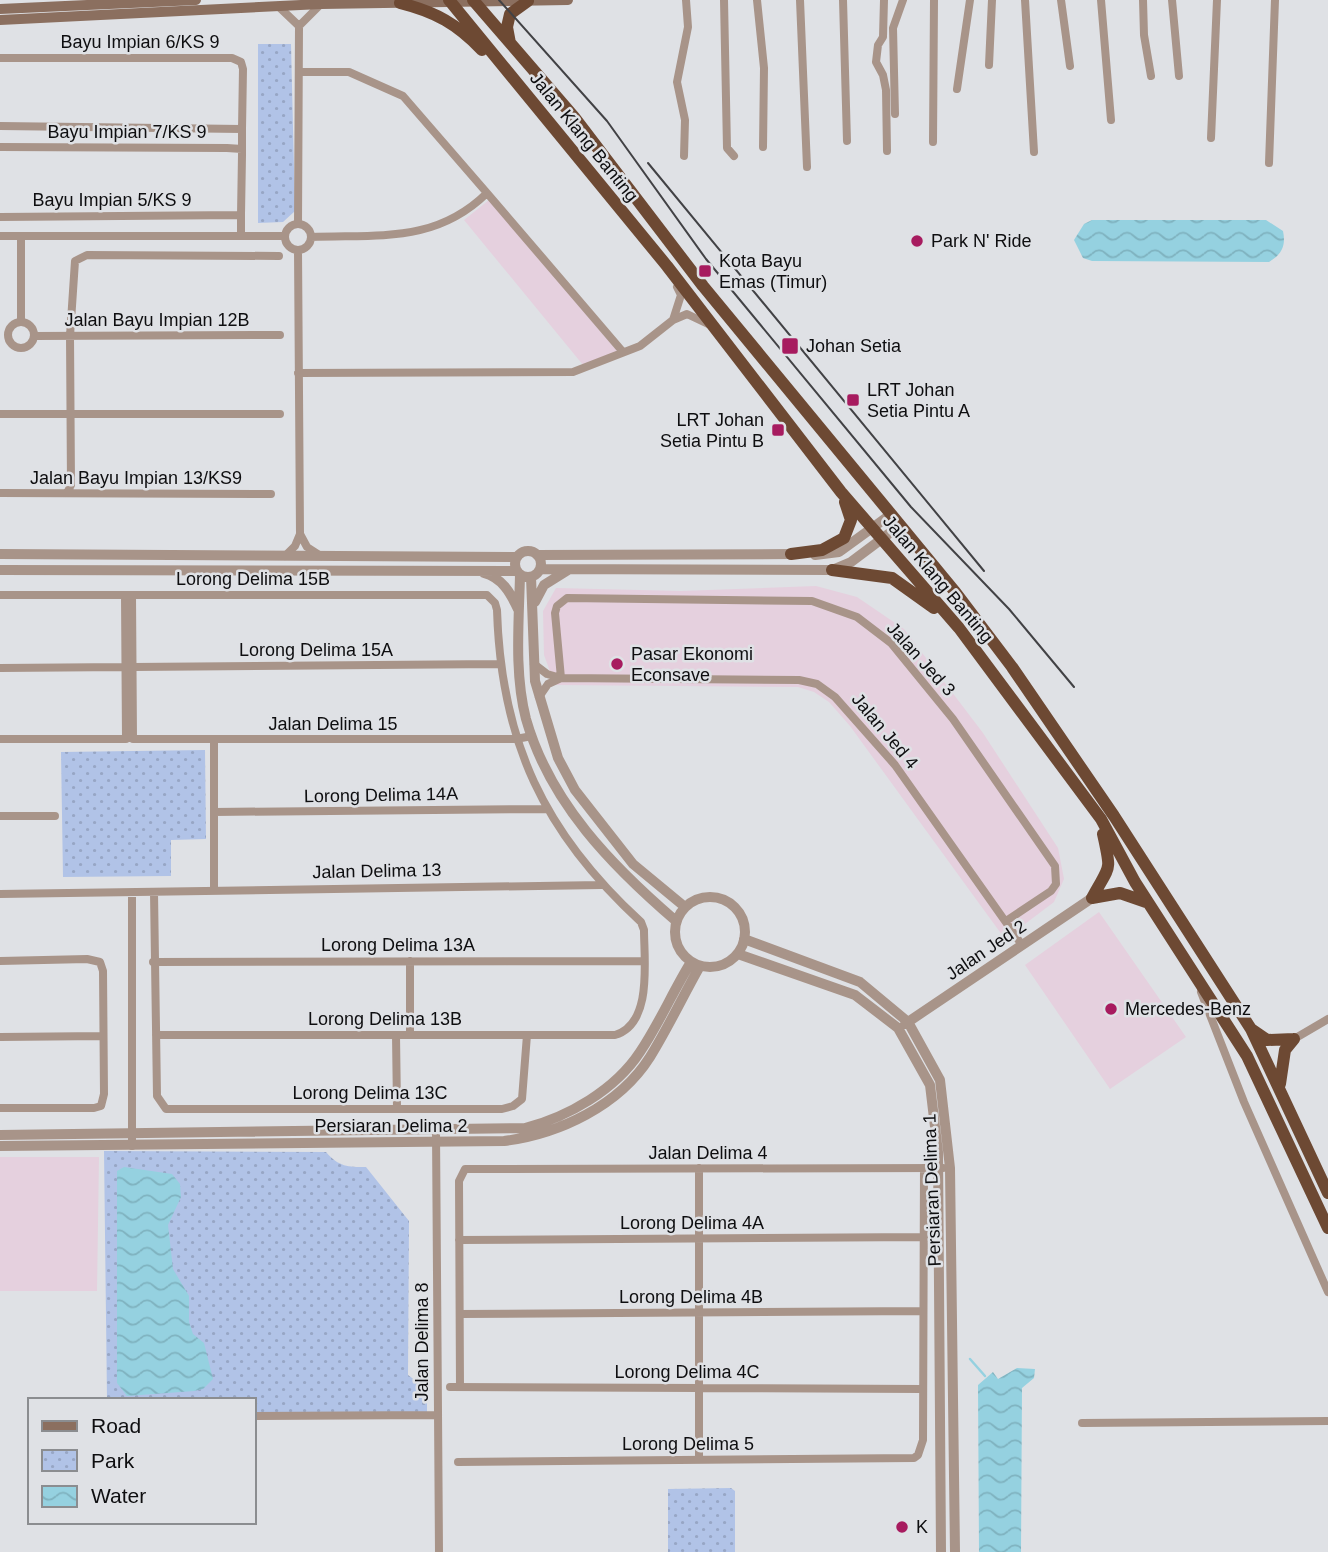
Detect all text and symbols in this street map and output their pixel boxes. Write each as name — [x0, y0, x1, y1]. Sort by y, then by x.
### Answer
street label: Bayu Impian 6/KS 9 — [60, 32, 220, 52]
street label: Jalan Klang Banting — [526, 68, 642, 206]
street label: Bayu Impian 7/KS 9 — [47, 122, 207, 142]
street label: Bayu Impian 5/KS 9 — [32, 190, 192, 210]
place label: Park N' Ride — [931, 231, 1031, 251]
marker: Park N' Ride — [909, 233, 925, 249]
place label: Kota Bayu Emas (Timur) — [719, 251, 827, 292]
marker: Kota Bayu Emas (Timur) — [697, 263, 713, 279]
street label: Jalan Bayu Impian 12B — [64, 310, 250, 330]
marker: Johan Setia — [780, 336, 800, 356]
place label: Johan Setia — [806, 336, 902, 356]
place label: LRT Johan Setia Pintu A — [867, 380, 970, 421]
marker: LRT Johan Setia Pintu A — [845, 392, 861, 408]
place label: LRT Johan Setia Pintu B — [660, 410, 764, 451]
marker: LRT Johan Setia Pintu B — [770, 422, 786, 438]
street label: Jalan Bayu Impian 13/KS9 — [30, 468, 242, 488]
street label: Jalan Klang Banting — [879, 511, 997, 647]
street label: Lorong Delima 15B — [176, 569, 330, 589]
street label: Jalan Jed 3 — [883, 618, 959, 700]
street label: Lorong Delima 15A — [239, 640, 393, 660]
place label: Pasar Ekonomi Econsave — [631, 644, 753, 685]
marker: Pasar Ekonomi Econsave — [609, 656, 625, 672]
street label: Jalan Jed 4 — [848, 689, 922, 773]
street label: Jalan Delima 15 — [268, 714, 398, 734]
street label: Lorong Delima 14A — [304, 784, 458, 806]
street label: Jalan Delima 13 — [312, 860, 442, 882]
street label: Jalan Jed 2 — [942, 916, 1030, 984]
street label: Lorong Delima 13A — [321, 935, 475, 955]
place label: Mercedes-Benz — [1125, 999, 1251, 1019]
marker: Mercedes-Benz — [1103, 1001, 1119, 1017]
street label: Lorong Delima 13B — [308, 1009, 462, 1029]
street label: Lorong Delima 13C — [292, 1083, 448, 1103]
street label: Persiaran Delima 1 — [919, 1113, 945, 1267]
street label: Persiaran Delima 2 — [314, 1116, 468, 1136]
street label: Jalan Delima 4 — [648, 1143, 768, 1163]
street label: Lorong Delima 4A — [620, 1213, 764, 1233]
street label: Jalan Delima 8 — [412, 1282, 432, 1402]
street label: Lorong Delima 4B — [619, 1287, 763, 1307]
street label: Lorong Delima 4C — [614, 1362, 760, 1382]
legend — [28, 1398, 256, 1524]
text: Road — [91, 1414, 141, 1437]
street label: Lorong Delima 5 — [622, 1434, 754, 1454]
text: Park — [91, 1449, 135, 1472]
text: Water — [91, 1484, 146, 1507]
place label: K — [916, 1517, 928, 1537]
marker: K — [894, 1519, 910, 1535]

